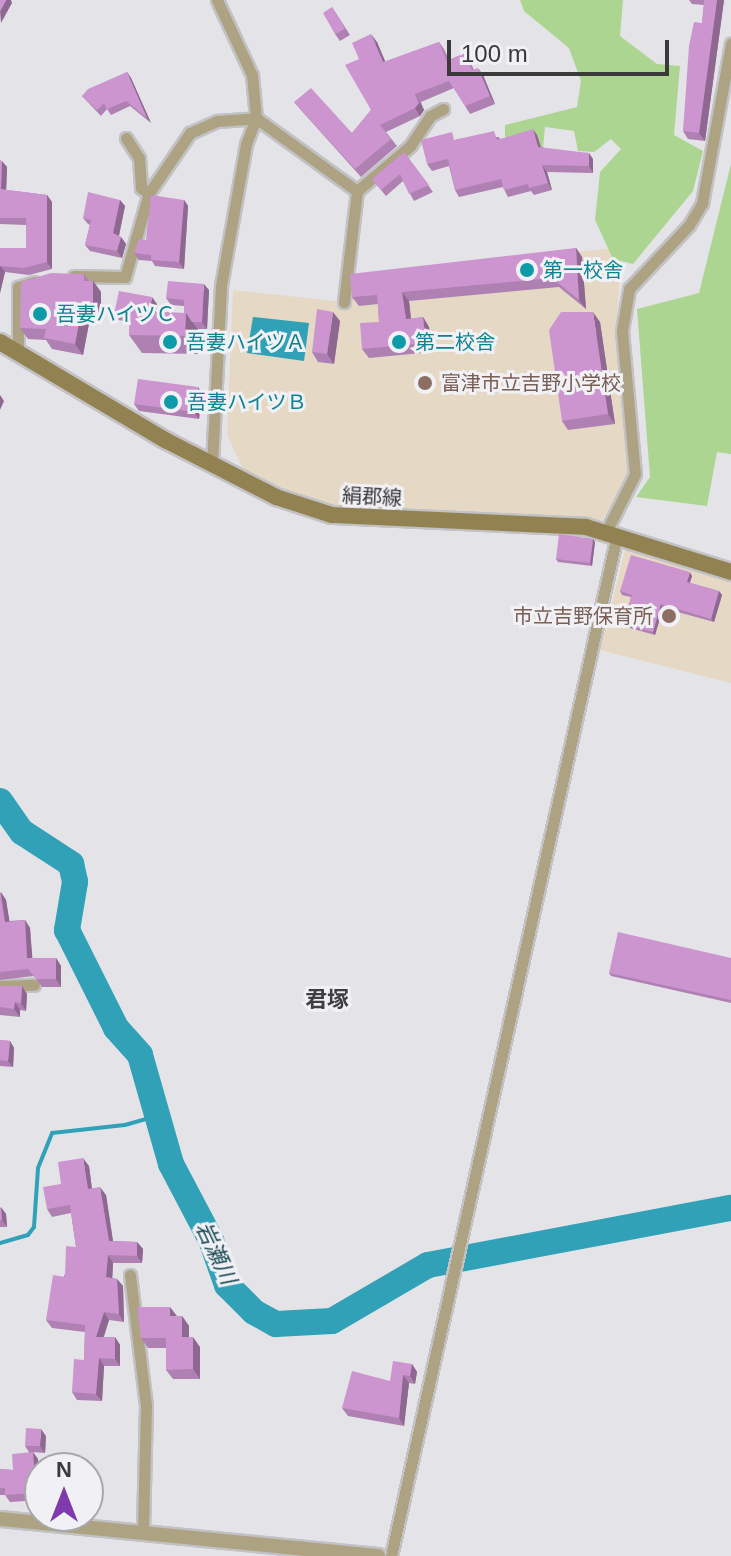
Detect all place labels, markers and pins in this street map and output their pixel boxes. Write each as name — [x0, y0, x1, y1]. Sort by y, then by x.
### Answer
place label: 第一校舎 — [543, 258, 623, 282]
marker: 第一校舎 — [518, 261, 536, 279]
place label: 吾妻ハイツＣ — [56, 302, 176, 326]
marker: 吾妻ハイツＣ — [31, 305, 49, 323]
place label: 吾妻ハイツＡ — [186, 330, 306, 354]
place label: 第二校舎 — [415, 330, 495, 354]
marker: 吾妻ハイツＡ — [161, 333, 179, 351]
marker: 第二校舎 — [390, 333, 408, 351]
place label: 富津市立吉野小学校 — [441, 371, 621, 395]
marker: 富津市立吉野小学校 — [416, 374, 434, 392]
place label: 吾妻ハイツＢ — [187, 390, 307, 414]
marker: 吾妻ハイツＢ — [162, 393, 180, 411]
place label: 市立吉野保育所 — [513, 604, 653, 628]
marker: 市立吉野保育所 — [660, 607, 678, 625]

